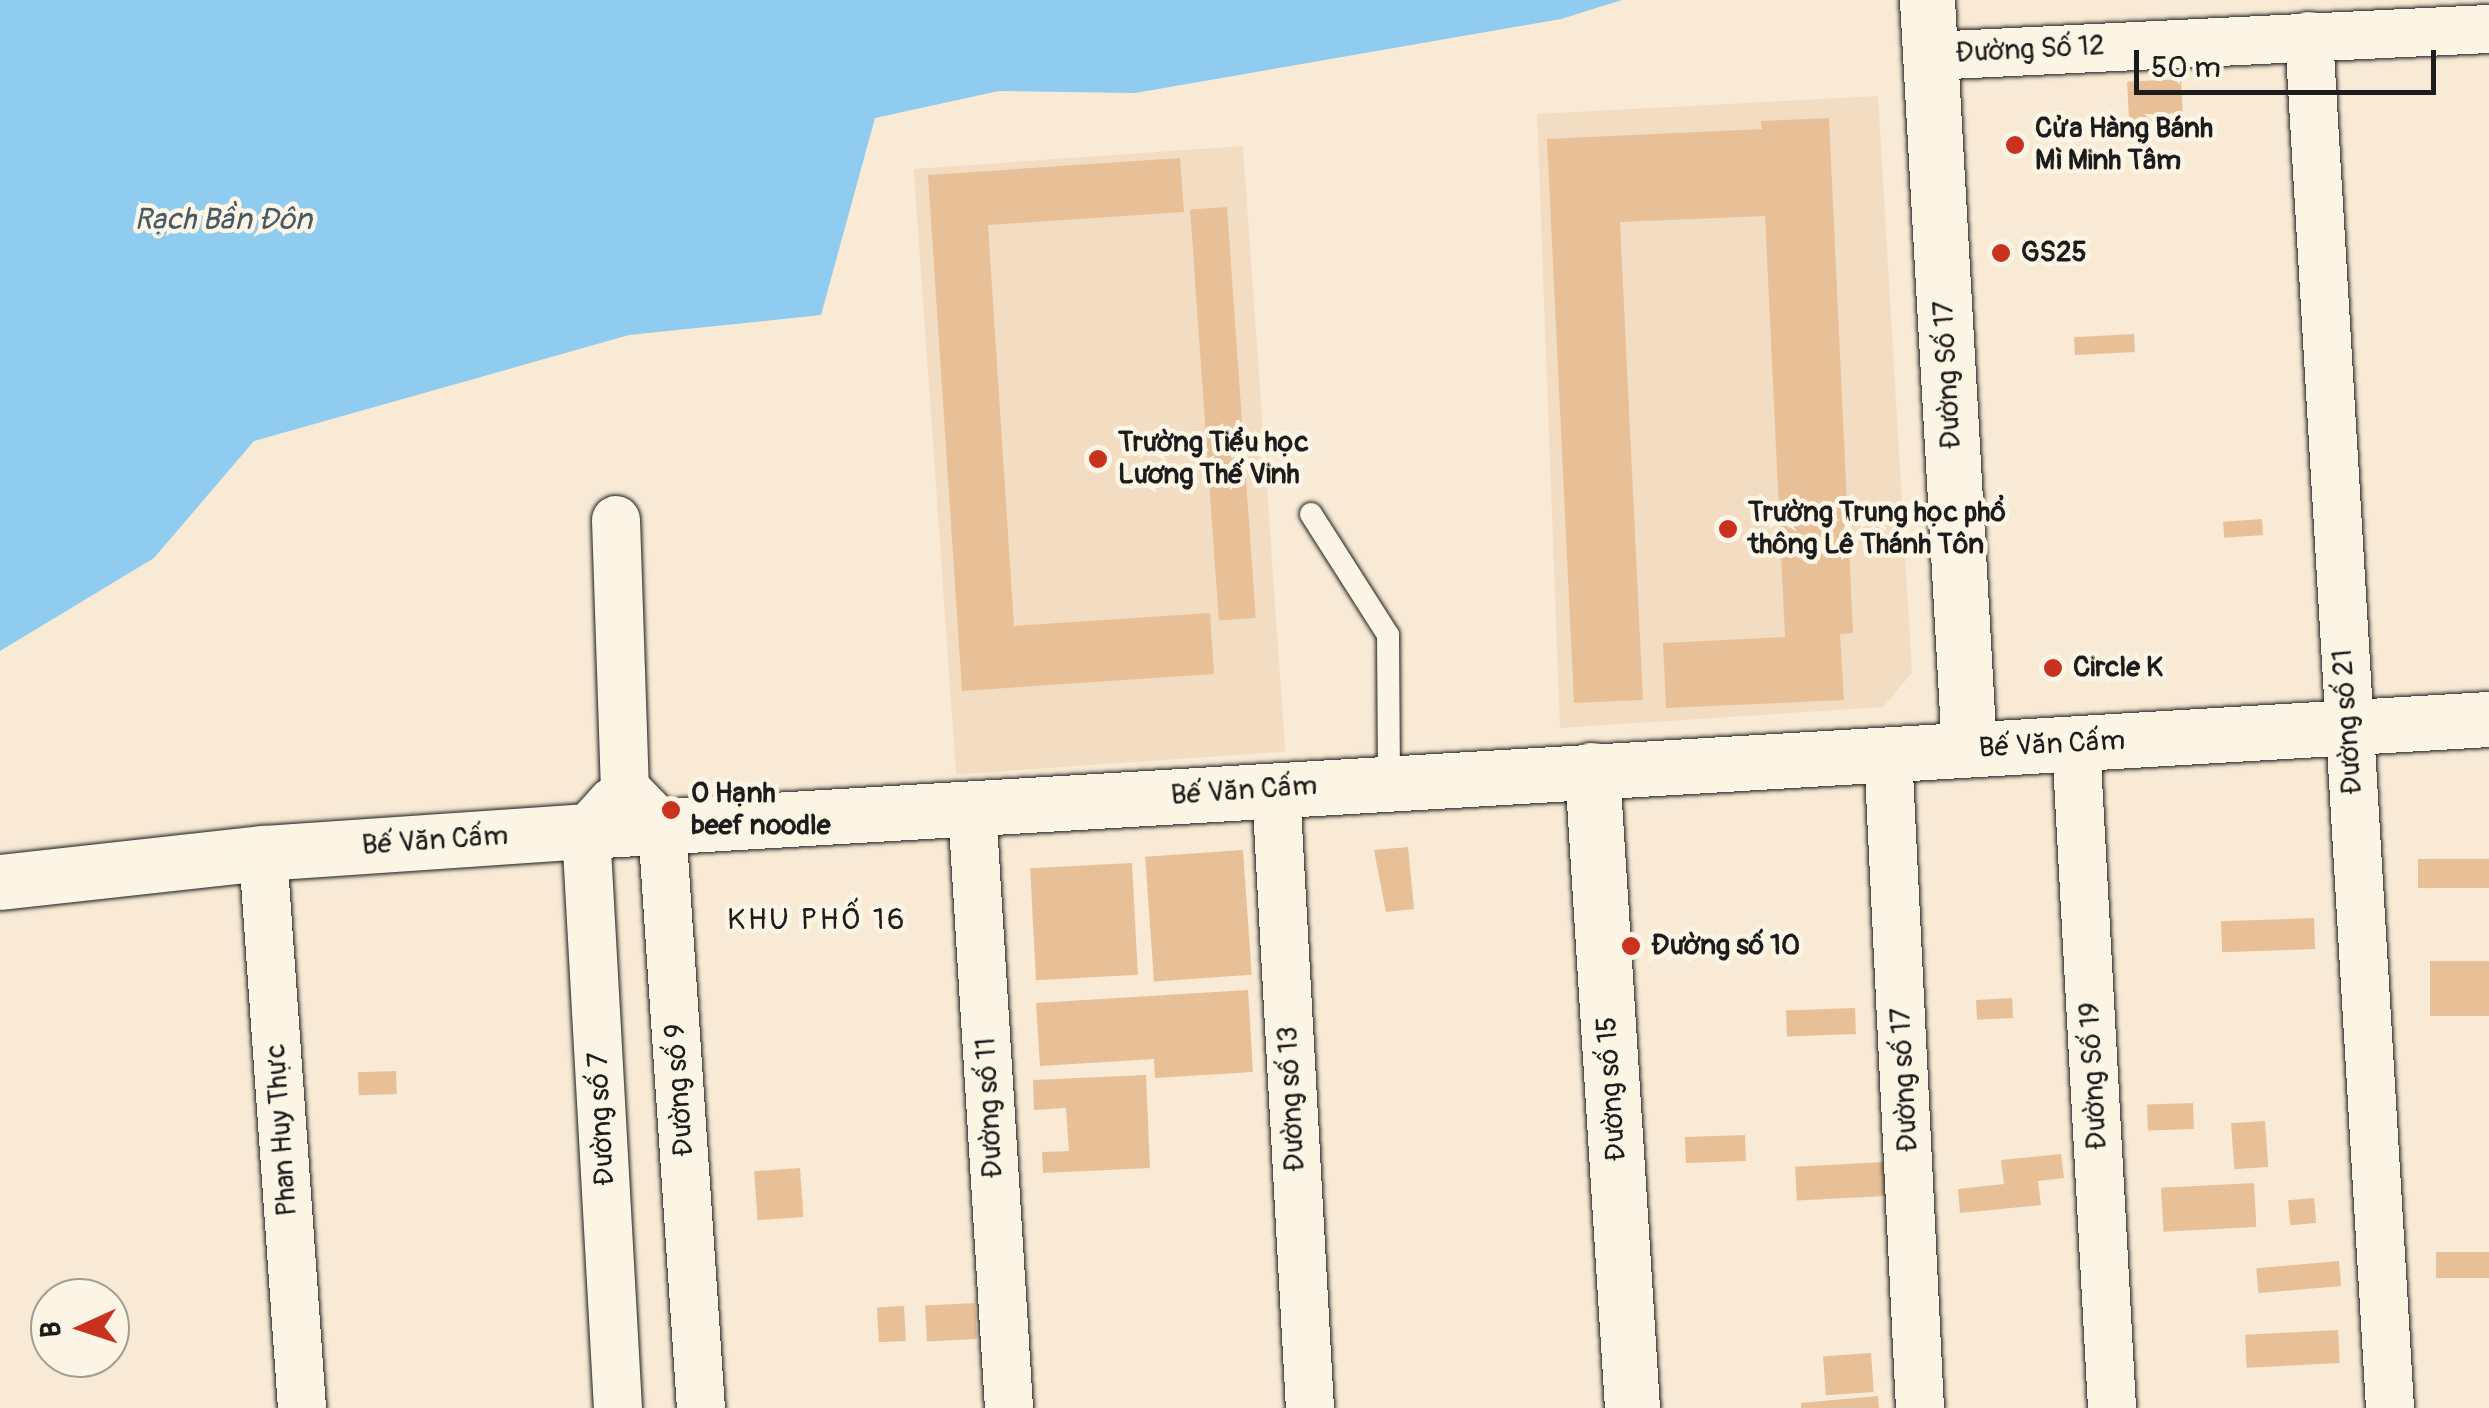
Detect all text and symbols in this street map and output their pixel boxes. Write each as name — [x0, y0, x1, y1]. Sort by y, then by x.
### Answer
street label: Đường Số 12 — [1954, 29, 2106, 71]
scale bar — [2139, 30, 2442, 92]
text: 50 m — [2151, 49, 2221, 86]
place label: Cửa Hàng Bánh Mì Minh Tâm — [2035, 112, 2213, 178]
marker: Cửa Hàng Bánh Mì Minh Tâm — [2004, 134, 2026, 156]
water label: Rạch Bần Đôn — [134, 202, 312, 238]
place label: GS25 — [2021, 236, 2087, 270]
marker: GS25 — [1990, 242, 2012, 264]
street label: Đường Số 17 — [1927, 300, 1969, 450]
place label: Trường Tiểu học Lương Thế Vinh — [1118, 426, 1309, 492]
marker: Trường Tiểu học Lương Thế Vinh — [1087, 448, 1109, 470]
place label: Trường Trung học phổ thông Lê Thánh Tôn — [1748, 496, 2006, 562]
marker: Trường Trung học phổ thông Lê Thánh Tôn — [1717, 518, 1739, 540]
street label: Đường số 21 — [2326, 648, 2370, 796]
place label: Circle K — [2073, 651, 2163, 685]
marker: Circle K — [2042, 657, 2064, 679]
street label: Bế Văn Cấm — [1978, 724, 2126, 766]
street label: Bế Văn Cấm — [1170, 769, 1318, 813]
place label: O Hạnh beef noodle — [691, 777, 830, 843]
marker: O Hạnh beef noodle — [660, 799, 682, 821]
street label: Bế Văn Cấm — [361, 819, 509, 863]
district label: KHU PHỐ 16 — [727, 902, 907, 938]
place label: Đường số 10 — [1651, 929, 1800, 963]
marker: Đường số 10 — [1620, 935, 1642, 957]
street label: Đường Số 19 — [2073, 1001, 2115, 1151]
street label: Đường số 17 — [1884, 1007, 1926, 1153]
street label: Đường số 15 — [1590, 1015, 1634, 1163]
street label: Đường số 9 — [659, 1022, 701, 1158]
street label: Đường số 13 — [1271, 1025, 1313, 1173]
street label: Đường số 11 — [970, 1037, 1010, 1179]
street label: Phan Huy Thực — [259, 1043, 305, 1217]
street label: Đường số 7 — [582, 1051, 622, 1187]
north arrow — [30, 1278, 130, 1378]
text: B — [34, 1321, 69, 1338]

